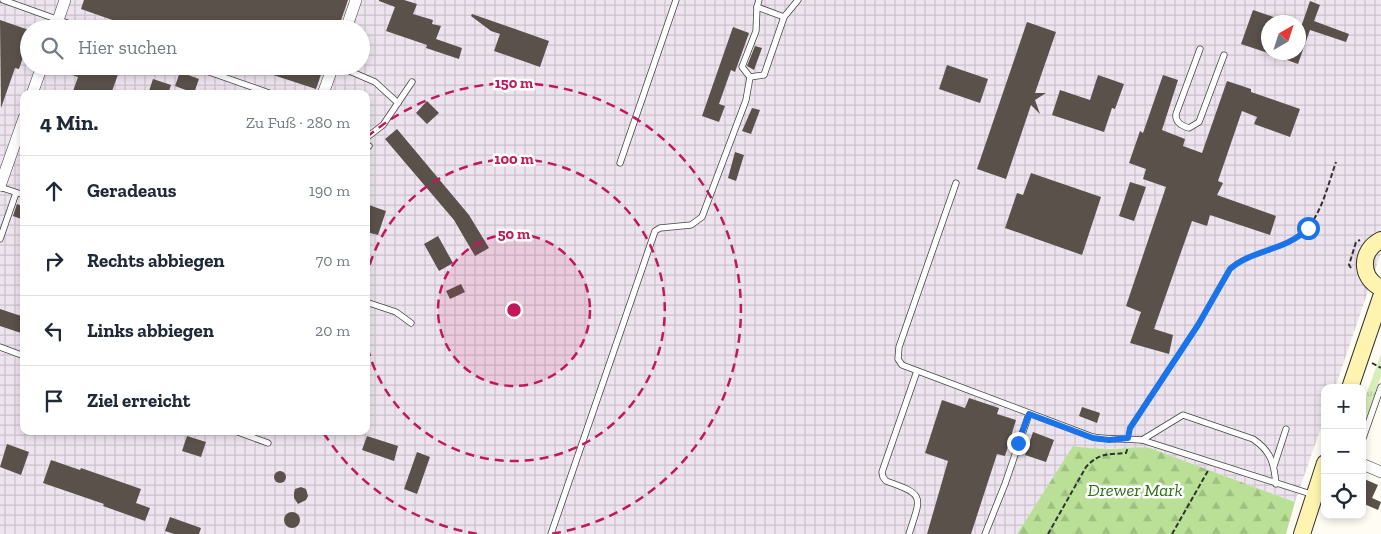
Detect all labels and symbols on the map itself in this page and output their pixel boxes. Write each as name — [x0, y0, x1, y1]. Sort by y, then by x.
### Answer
north arrow — [1261, 15, 1306, 60]
text: 150 m — [495, 74, 533, 92]
text: 100 m — [494, 150, 534, 168]
route start — [1297, 217, 1320, 240]
text: 50 m — [498, 225, 530, 243]
centre of rings — [505, 301, 523, 319]
route end — [1007, 432, 1030, 455]
park label: Drewer Mark — [1087, 479, 1183, 501]

